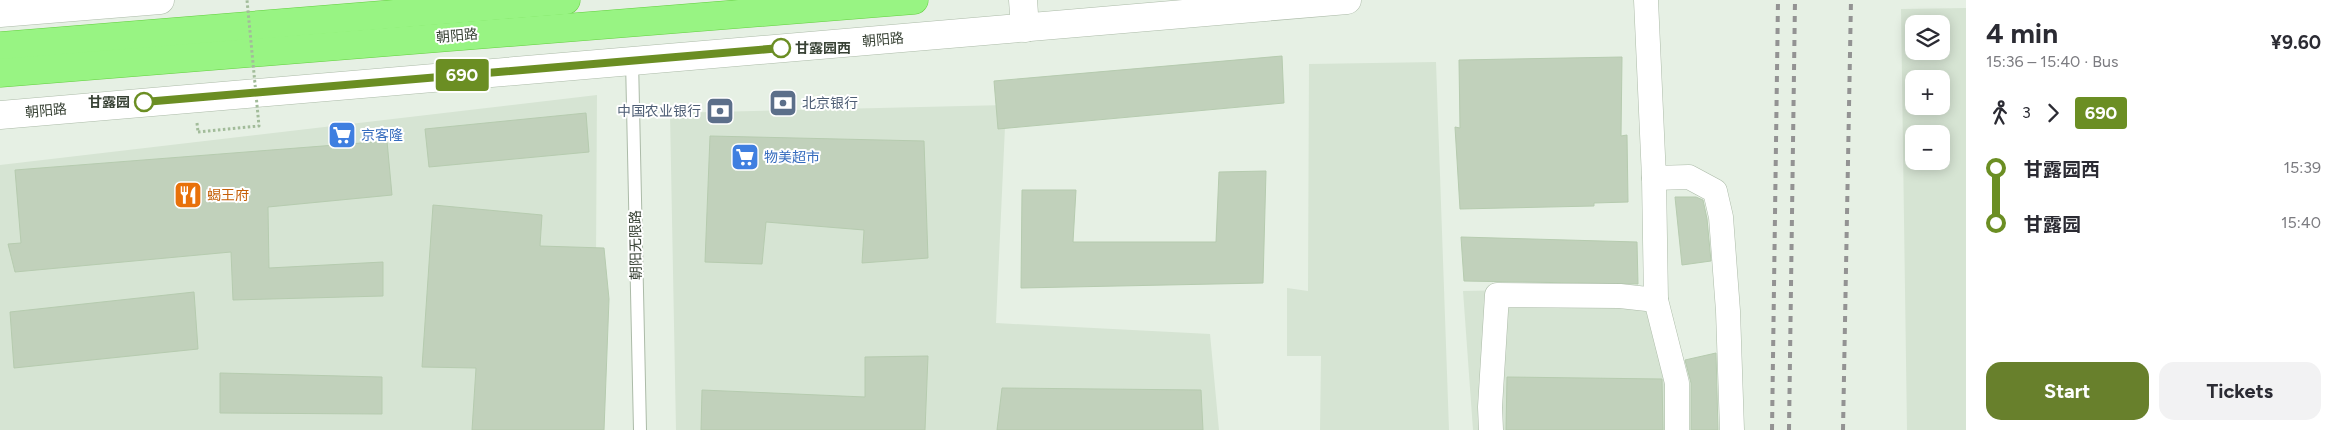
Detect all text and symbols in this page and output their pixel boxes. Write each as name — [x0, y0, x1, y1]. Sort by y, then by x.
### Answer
map controls — [1905, 15, 1950, 170]
button: layers — [1905, 15, 1950, 60]
text: 4 min — [1986, 16, 2058, 50]
street label: 朝阳路 — [435, 26, 479, 46]
street label: 朝阳路 — [861, 30, 905, 50]
text: ¥9.60 — [2271, 31, 2321, 54]
marker: 甘露园西 — [771, 38, 791, 58]
place label: 甘露园西 — [795, 40, 851, 57]
text: 15:36 – 15:40 · Bus — [1986, 52, 2119, 71]
line badge: 690 — [433, 59, 491, 91]
text: 690 — [446, 64, 478, 86]
button: + — [1905, 70, 1950, 115]
bank icon: 北京银行 — [768, 88, 798, 118]
marker: 甘露园 — [134, 92, 154, 112]
place label: 甘露园 — [88, 94, 130, 111]
place label: 北京银行 — [802, 95, 858, 112]
bank icon: 中国农业银行 — [705, 96, 735, 126]
icon: walk — [1986, 99, 2014, 127]
icon: forward — [2039, 99, 2067, 127]
street label: 朝阳路 — [24, 101, 68, 121]
text: 690 — [2085, 102, 2117, 124]
place label: 中国农业银行 — [617, 103, 701, 120]
text: 3 — [2022, 103, 2031, 122]
supermarket icon: 京客隆 — [327, 120, 357, 150]
button: − — [1905, 125, 1950, 170]
place label: 京客隆 — [361, 127, 403, 144]
supermarket icon: 物美超市 — [730, 142, 760, 172]
place label: 物美超市 — [764, 149, 820, 166]
text: 甘露园西 — [2024, 158, 2100, 181]
text: 15:39 — [2283, 158, 2321, 177]
restaurant icon: 蝎王府 — [173, 180, 203, 210]
place label: 蝎王府 — [207, 187, 249, 204]
street label: 朝阳无限路 — [627, 210, 645, 280]
text: 甘露园 — [2024, 213, 2081, 236]
text: 15:40 — [2281, 213, 2321, 232]
button: Start — [1986, 362, 2149, 420]
button: Tickets — [2159, 362, 2321, 420]

